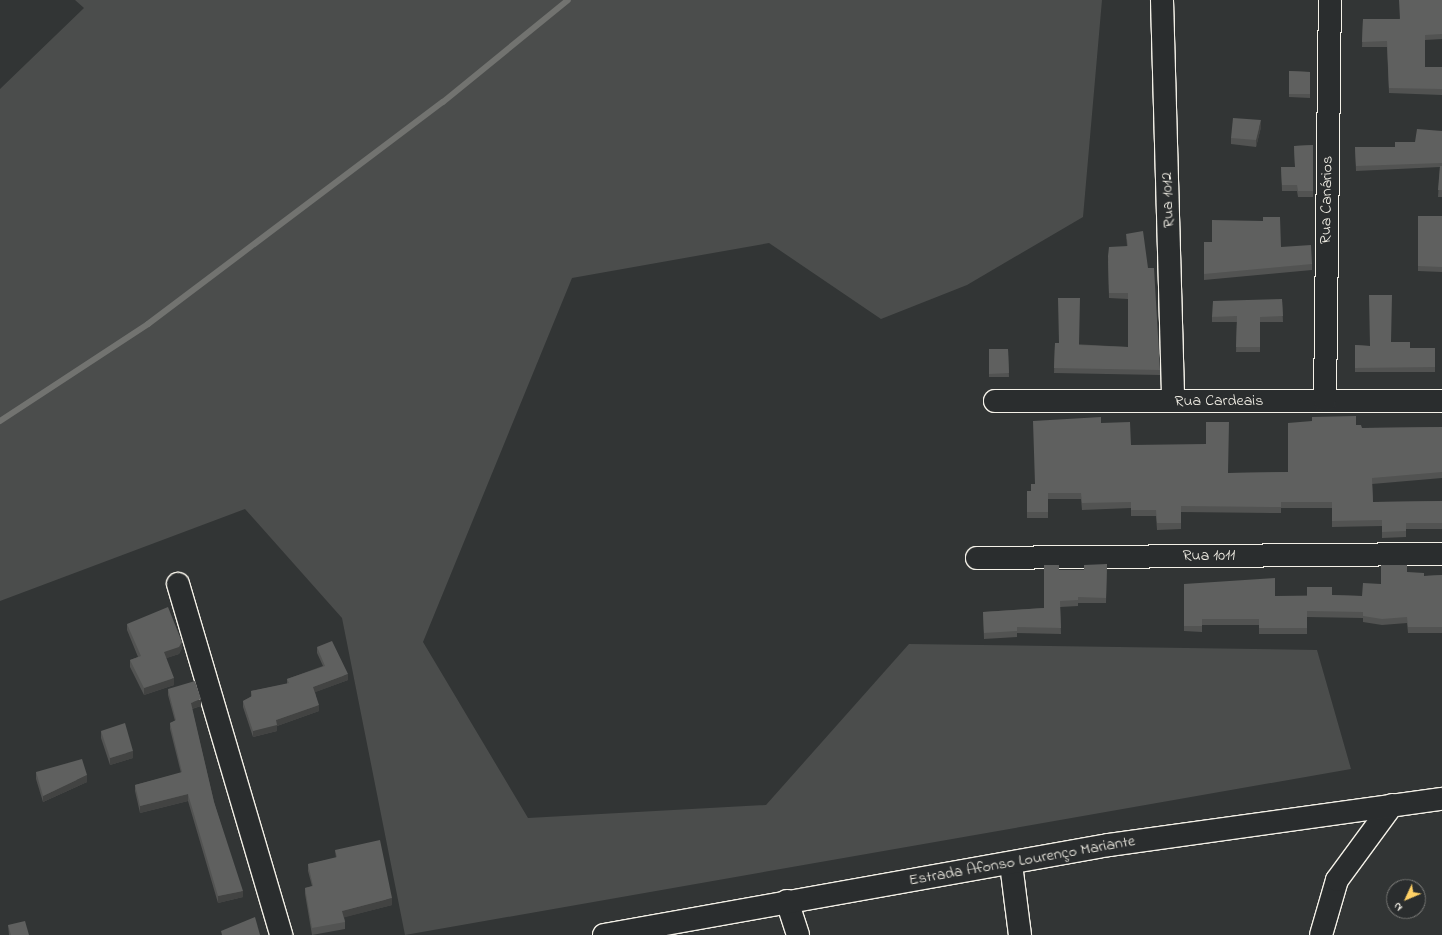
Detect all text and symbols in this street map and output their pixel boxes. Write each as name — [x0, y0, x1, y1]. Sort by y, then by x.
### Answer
street label: Rua Canários — [1317, 156, 1337, 244]
street label: Rua 1012 — [1157, 172, 1179, 228]
street label: Rua Cardeais — [1175, 391, 1263, 411]
street label: Rua 1011 — [1182, 546, 1236, 566]
street label: Estrada Afonso Lourenço Mariante — [907, 832, 1137, 890]
north arrow — [1386, 879, 1426, 919]
text: N — [1390, 898, 1406, 915]

